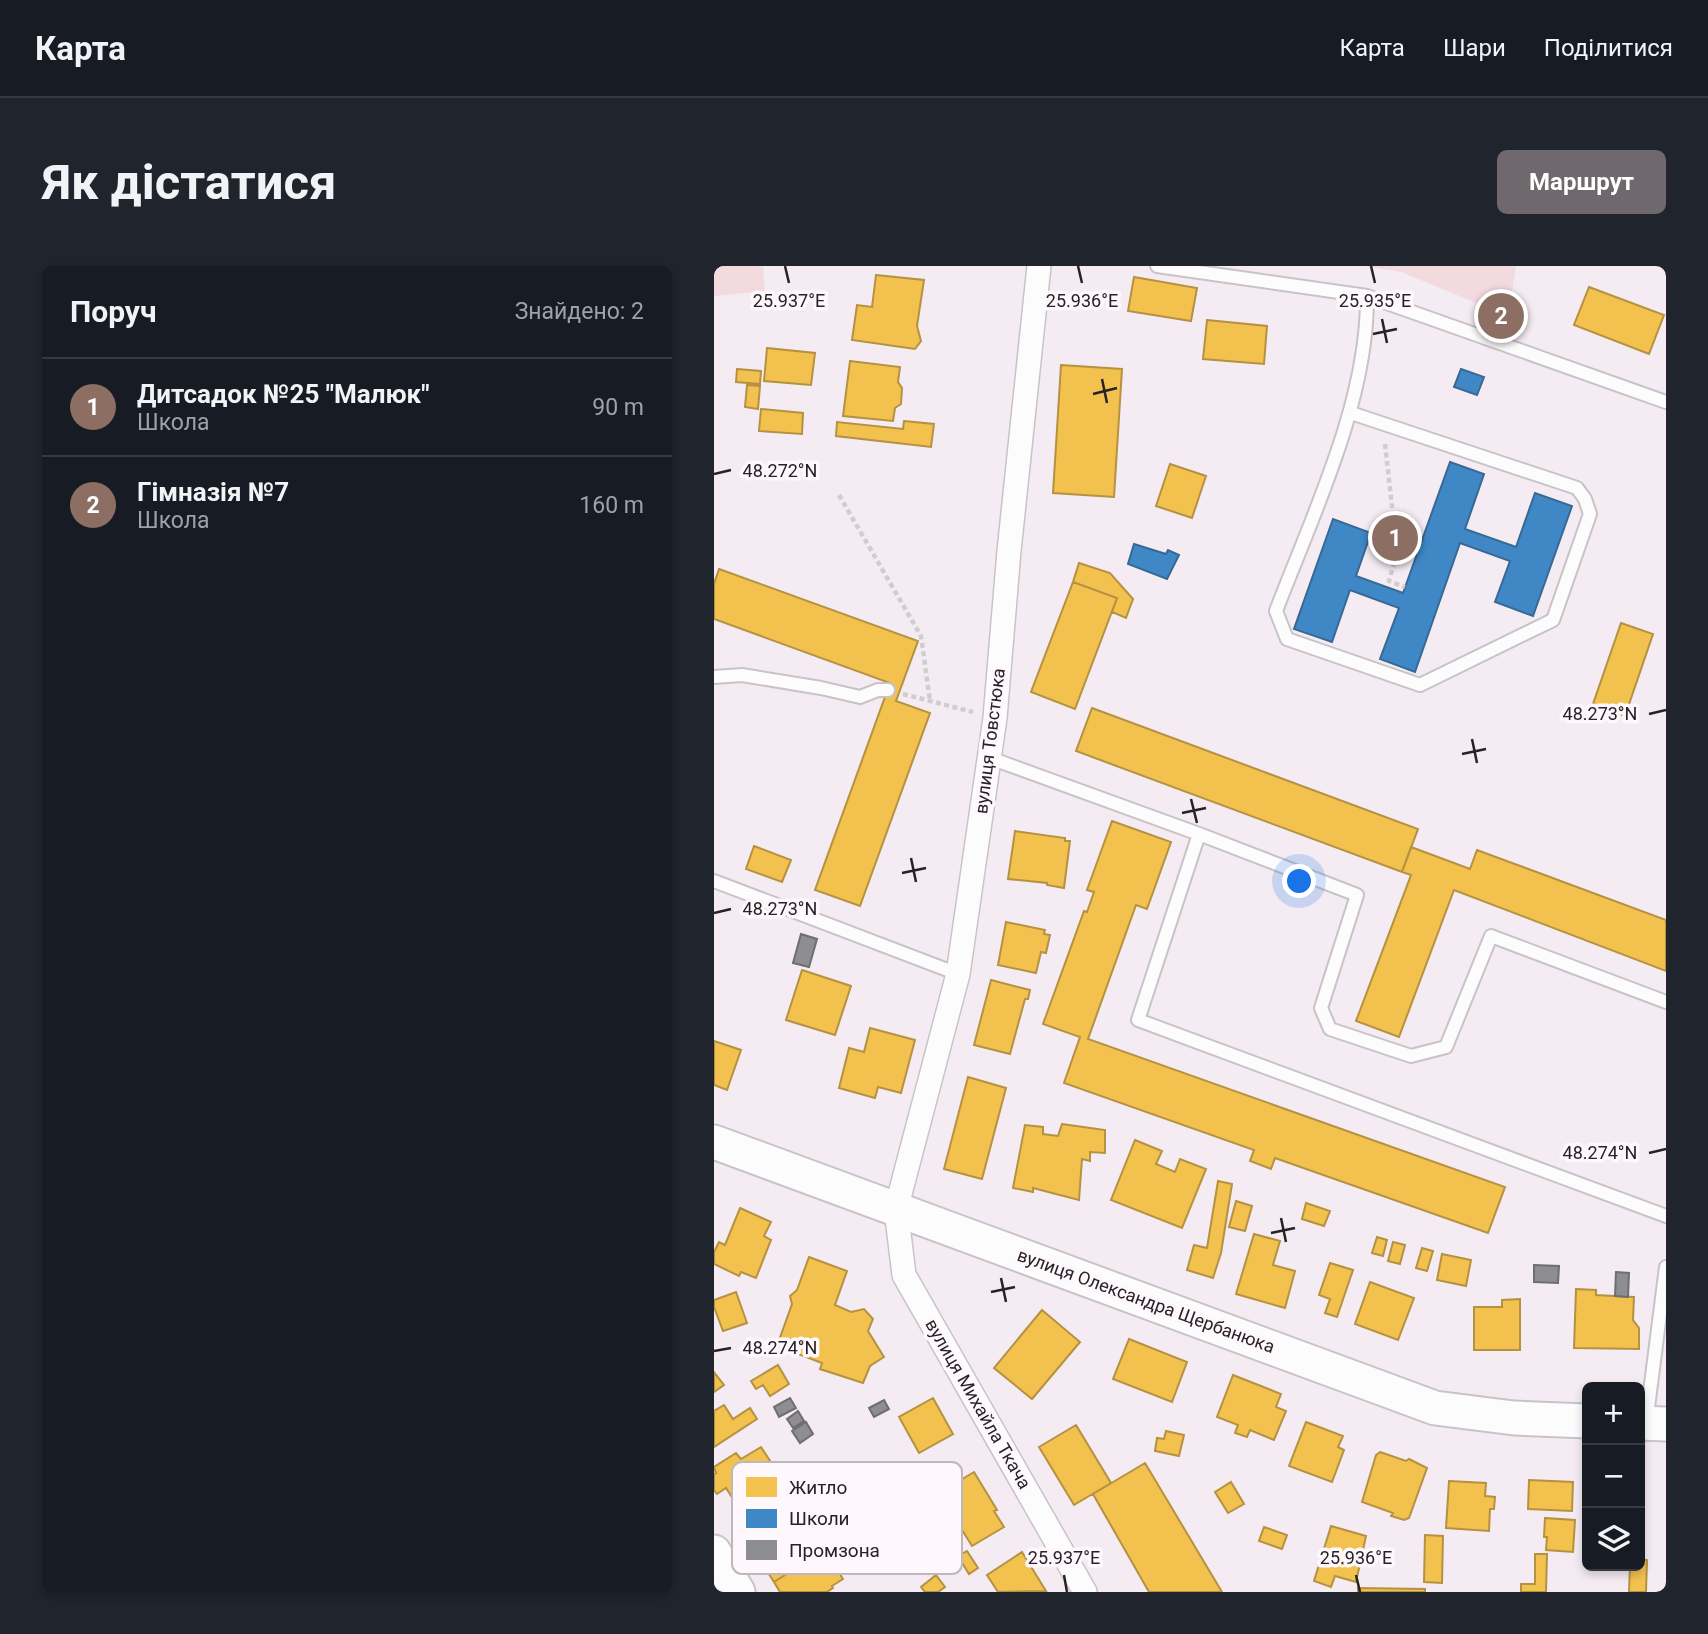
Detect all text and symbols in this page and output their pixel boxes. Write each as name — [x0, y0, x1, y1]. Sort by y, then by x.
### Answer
text: Карта — [35, 29, 126, 68]
text: Карта — [1339, 34, 1405, 62]
text: Шари — [1443, 34, 1506, 62]
text: Поділитися — [1544, 34, 1673, 62]
button: Маршрут — [1497, 150, 1666, 214]
text: Як дістатися — [42, 154, 336, 211]
text: 25.937°E — [753, 290, 825, 311]
text: 25.936°E — [1046, 290, 1118, 311]
text: 25.935°E — [1339, 290, 1411, 311]
pin: 2 — [1478, 290, 1524, 342]
text: Поруч — [70, 294, 157, 329]
text: Знайдено: 2 — [515, 298, 644, 325]
text: Дитсадок №25 "Малюк" — [137, 379, 429, 409]
text: 1 — [86, 394, 100, 421]
text: 90 m — [592, 394, 644, 421]
text: Школа — [137, 409, 210, 436]
text: 48.272°N — [743, 460, 817, 481]
text: Гімназія №7 — [137, 477, 289, 507]
text: 2 — [86, 492, 100, 519]
text: 160 m — [579, 492, 644, 519]
text: Школа — [137, 507, 210, 534]
pin: 1 — [1372, 512, 1418, 564]
street label: вулиця Товстюка — [970, 667, 1009, 815]
text: 48.273°N — [1563, 703, 1637, 724]
your location — [1282, 864, 1316, 898]
text: 48.273°N — [743, 898, 817, 919]
text: 48.274°N — [1563, 1142, 1637, 1163]
street label: вулиця Олександра Щербанюка — [1015, 1244, 1278, 1357]
street label: вулиця Михайла Ткача — [921, 1315, 1036, 1492]
text: 48.274°N — [743, 1337, 817, 1358]
map controls — [1582, 1382, 1645, 1571]
button: + — [1582, 1382, 1645, 1445]
button: − — [1582, 1445, 1645, 1508]
legend — [732, 1462, 962, 1574]
text: Житло — [789, 1476, 847, 1499]
text: Школи — [789, 1507, 850, 1530]
button: layers — [1582, 1508, 1645, 1571]
text: Промзона — [789, 1539, 880, 1562]
text: 25.937°E — [1028, 1547, 1100, 1568]
text: 25.936°E — [1320, 1547, 1392, 1568]

